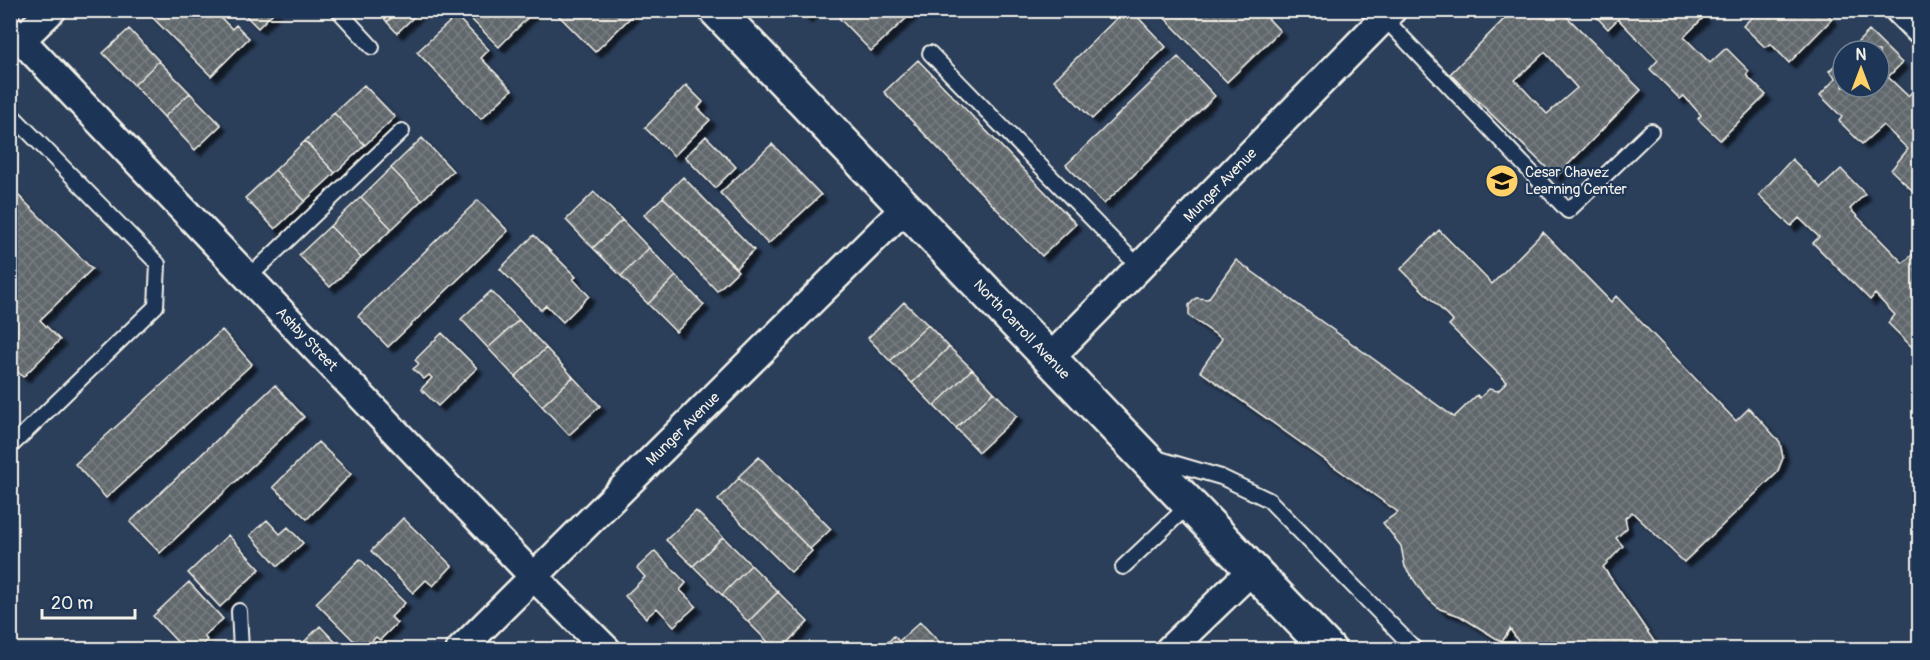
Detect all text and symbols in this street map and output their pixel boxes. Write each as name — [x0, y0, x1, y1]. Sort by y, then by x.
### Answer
north arrow — [1831, 39, 1891, 99]
text: N — [1856, 45, 1867, 65]
street label: Munger Avenue — [1180, 144, 1261, 226]
school or university icon: Cesar Chavez Learning Center — [1484, 163, 1520, 199]
place label: Cesar Chavez Learning Center — [1525, 163, 1628, 199]
street label: North Carroll Avenue — [969, 276, 1074, 384]
street label: Ashby Street — [272, 303, 342, 376]
street label: Munger Avenue — [642, 388, 725, 470]
scale bar — [42, 582, 135, 620]
text: 20 m — [51, 592, 93, 615]

